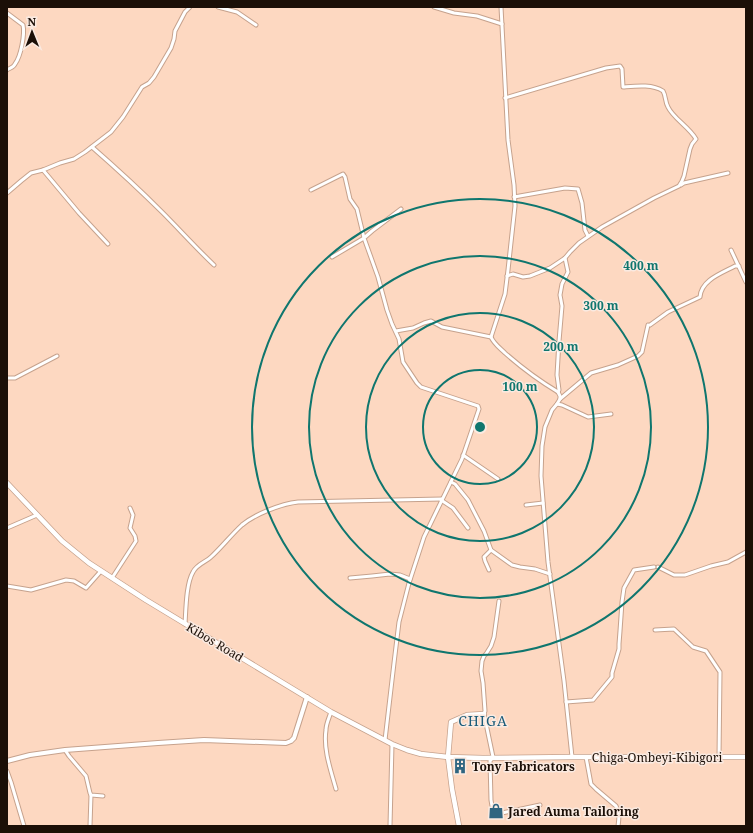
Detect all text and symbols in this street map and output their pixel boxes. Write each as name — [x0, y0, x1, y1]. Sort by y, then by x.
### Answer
north arrow — [12, 12, 52, 52]
text: N — [27, 14, 37, 29]
text: 400 m — [623, 257, 659, 274]
text: 300 m — [583, 297, 619, 314]
text: 200 m — [543, 338, 579, 355]
text: 100 m — [502, 378, 538, 395]
centre of rings — [473, 420, 487, 434]
street label: Kibos Road — [183, 618, 247, 666]
district label: CHIGA — [458, 711, 508, 730]
street label: Chiga-Ombeyi-Kibigori — [592, 749, 722, 766]
building icon: Tony Fabricators — [451, 757, 469, 775]
place label: Tony Fabricators — [472, 758, 575, 775]
shop icon: Jared Auma Tailoring — [487, 802, 505, 820]
place label: Jared Auma Tailoring — [507, 803, 639, 820]

